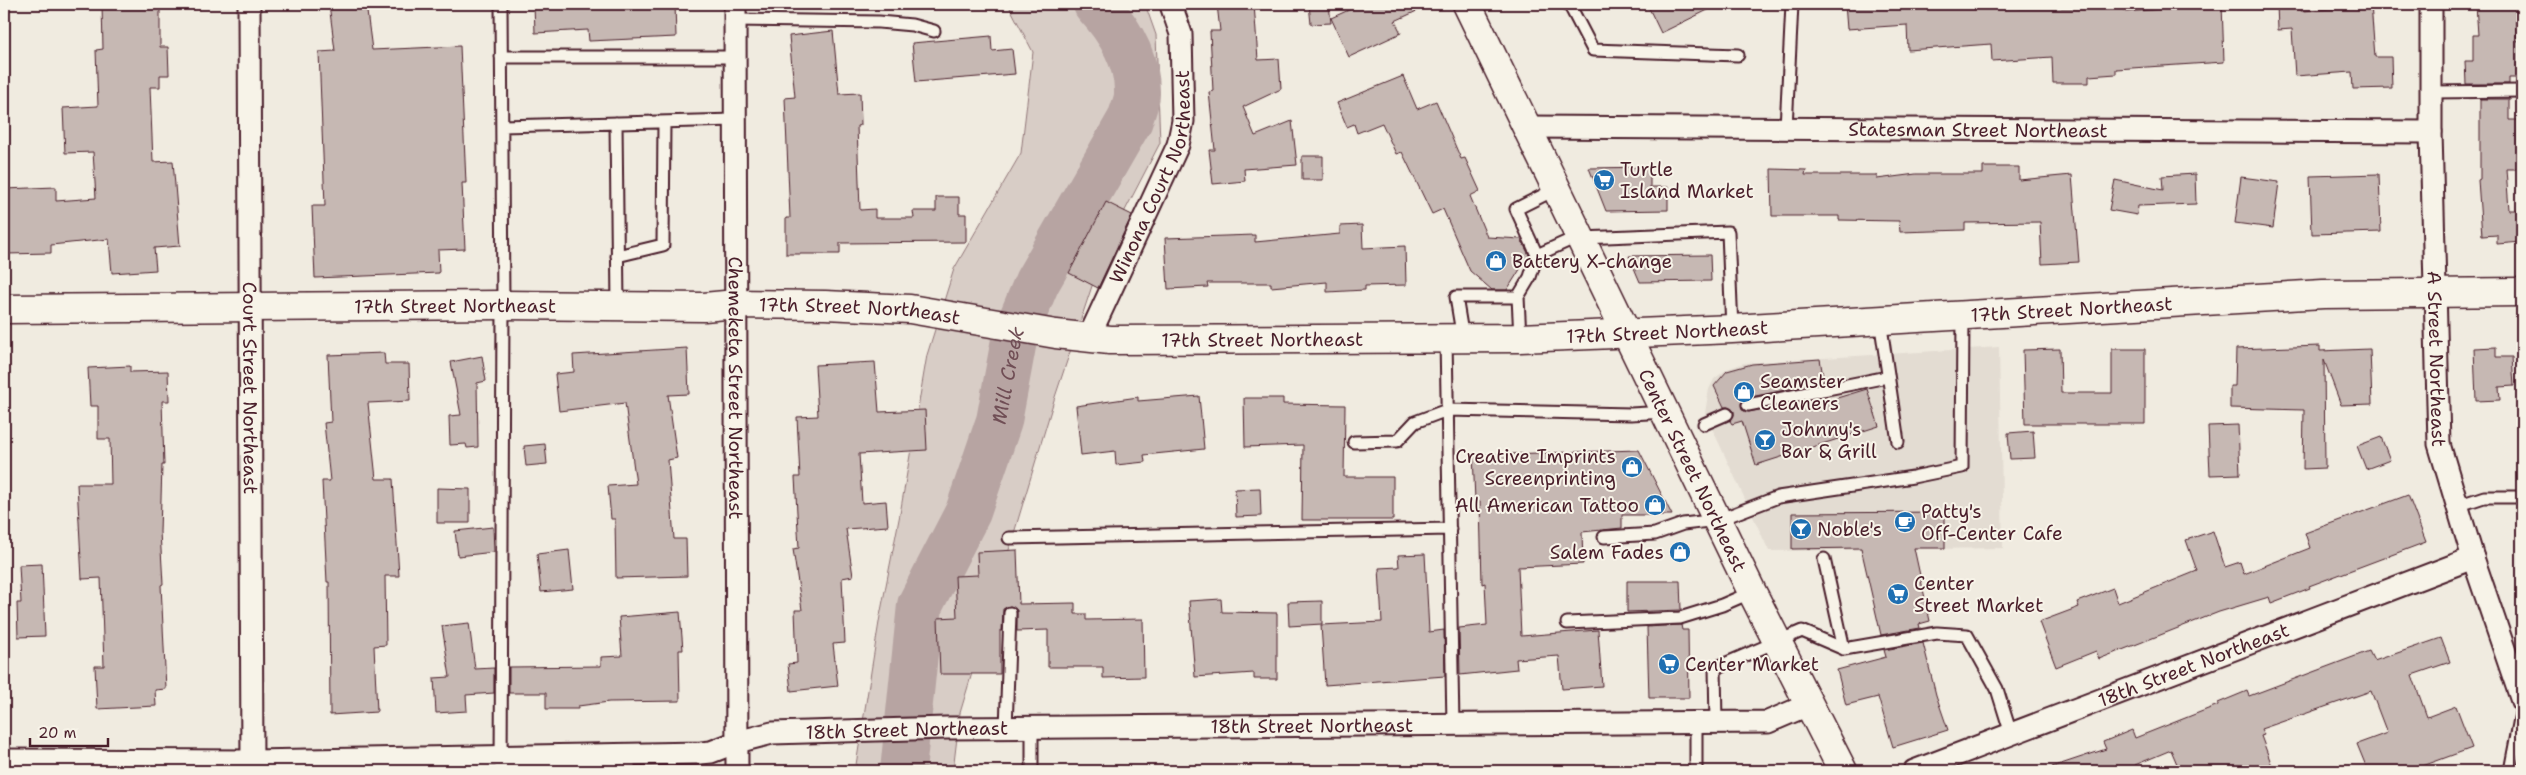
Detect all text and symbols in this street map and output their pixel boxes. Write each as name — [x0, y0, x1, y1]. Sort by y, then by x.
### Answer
street label: Winona Court Northeast — [1103, 70, 1196, 287]
street label: Statesman Street Northeast — [1848, 116, 2108, 143]
place label: Turtle Island Market — [1620, 157, 1754, 204]
supermarket icon: Turtle Island Market — [1592, 168, 1616, 192]
shop icon: Battery X-change — [1484, 249, 1508, 273]
place label: Battery X-change — [1512, 249, 1672, 274]
street label: Chemeketa Street Northeast — [723, 256, 749, 520]
street label: A Street Northeast — [2422, 271, 2452, 447]
street label: Court Street Northeast — [238, 282, 263, 494]
street label: 17th Street Northeast — [1970, 290, 2173, 327]
street label: 17th Street Northeast — [354, 292, 556, 319]
street label: 17th Street Northeast — [759, 292, 962, 330]
street label: 17th Street Northeast — [1566, 314, 1769, 349]
water label: Mill Creek — [986, 322, 1030, 426]
street label: 17th Street Northeast — [1161, 326, 1363, 352]
street label: Center Street Northeast — [1633, 364, 1753, 576]
place label: Seamster Cleaners — [1760, 369, 1845, 416]
shop icon: Seamster Cleaners — [1732, 380, 1756, 404]
place label: Johnny's Bar & Grill — [1781, 417, 1877, 464]
bar icon: Johnny's Bar & Grill — [1753, 428, 1777, 452]
place label: Creative Imprints Screenprinting — [1455, 444, 1616, 491]
shop icon: Creative Imprints Screenprinting — [1620, 455, 1644, 479]
place label: All American Tattoo — [1455, 493, 1639, 518]
shop icon: All American Tattoo — [1643, 493, 1667, 517]
place label: Patty's Off-Center Cafe — [1921, 499, 2063, 546]
cafe icon: Patty's Off-Center Cafe — [1893, 510, 1917, 534]
bar icon: Noble's — [1789, 517, 1813, 541]
place label: Noble's — [1817, 517, 1882, 542]
place label: Salem Fades — [1550, 540, 1664, 565]
shop icon: Salem Fades — [1668, 540, 1692, 564]
place label: Center Street Market — [1914, 571, 2043, 618]
supermarket icon: Center Street Market — [1886, 582, 1910, 606]
street label: 18th Street Northeast — [2094, 617, 2293, 712]
supermarket icon: Center Market — [1657, 652, 1681, 676]
place label: Center Market — [1685, 652, 1819, 677]
street label: 18th Street Northeast — [1210, 712, 1413, 739]
scale bar — [30, 715, 108, 747]
street label: 18th Street Northeast — [805, 715, 1008, 745]
text: 20 m — [38, 723, 77, 743]

